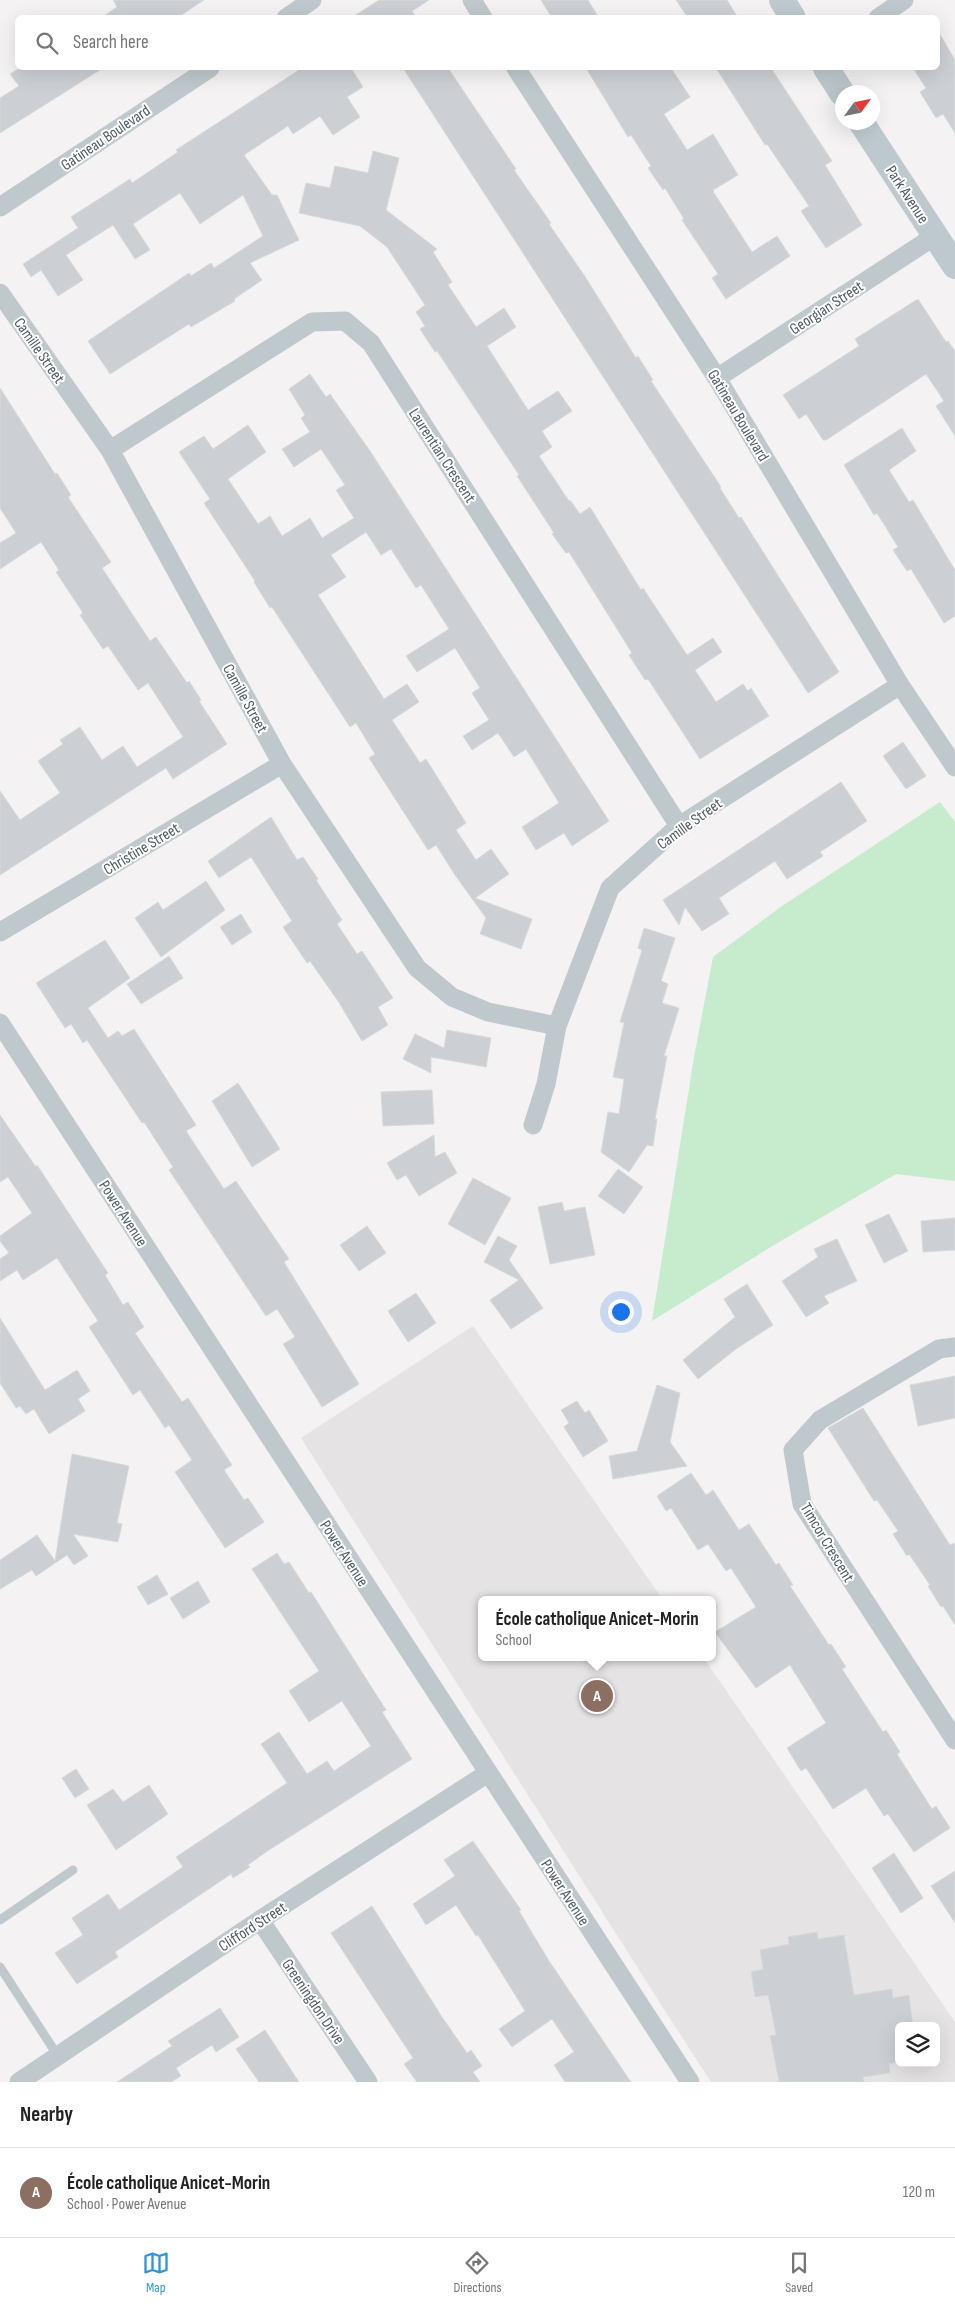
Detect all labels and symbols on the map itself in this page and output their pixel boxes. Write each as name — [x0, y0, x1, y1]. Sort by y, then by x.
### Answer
north arrow — [835, 85, 880, 130]
street label: Gatineau Boulevard — [58, 101, 154, 175]
street label: Park Avenue — [881, 162, 932, 227]
street label: Georgian Street — [786, 277, 867, 339]
street label: Camille Street — [9, 314, 68, 387]
street label: Gatineau Boulevard — [703, 367, 773, 465]
street label: Laurentian Crescent — [404, 405, 479, 507]
street label: Camille Street — [218, 661, 271, 736]
street label: Camille Street — [654, 794, 726, 854]
street label: Christine Street — [100, 819, 183, 879]
street label: Power Avenue — [94, 1177, 151, 1250]
your location — [608, 1299, 634, 1325]
street label: Timcor Crescent — [796, 1500, 858, 1586]
street label: Power Avenue — [315, 1517, 372, 1590]
pin: A — [581, 1677, 613, 1715]
street label: Power Avenue — [536, 1856, 593, 1929]
street label: Clifford Street — [215, 1898, 290, 1956]
street label: Greeningdon Drive — [277, 1956, 348, 2048]

